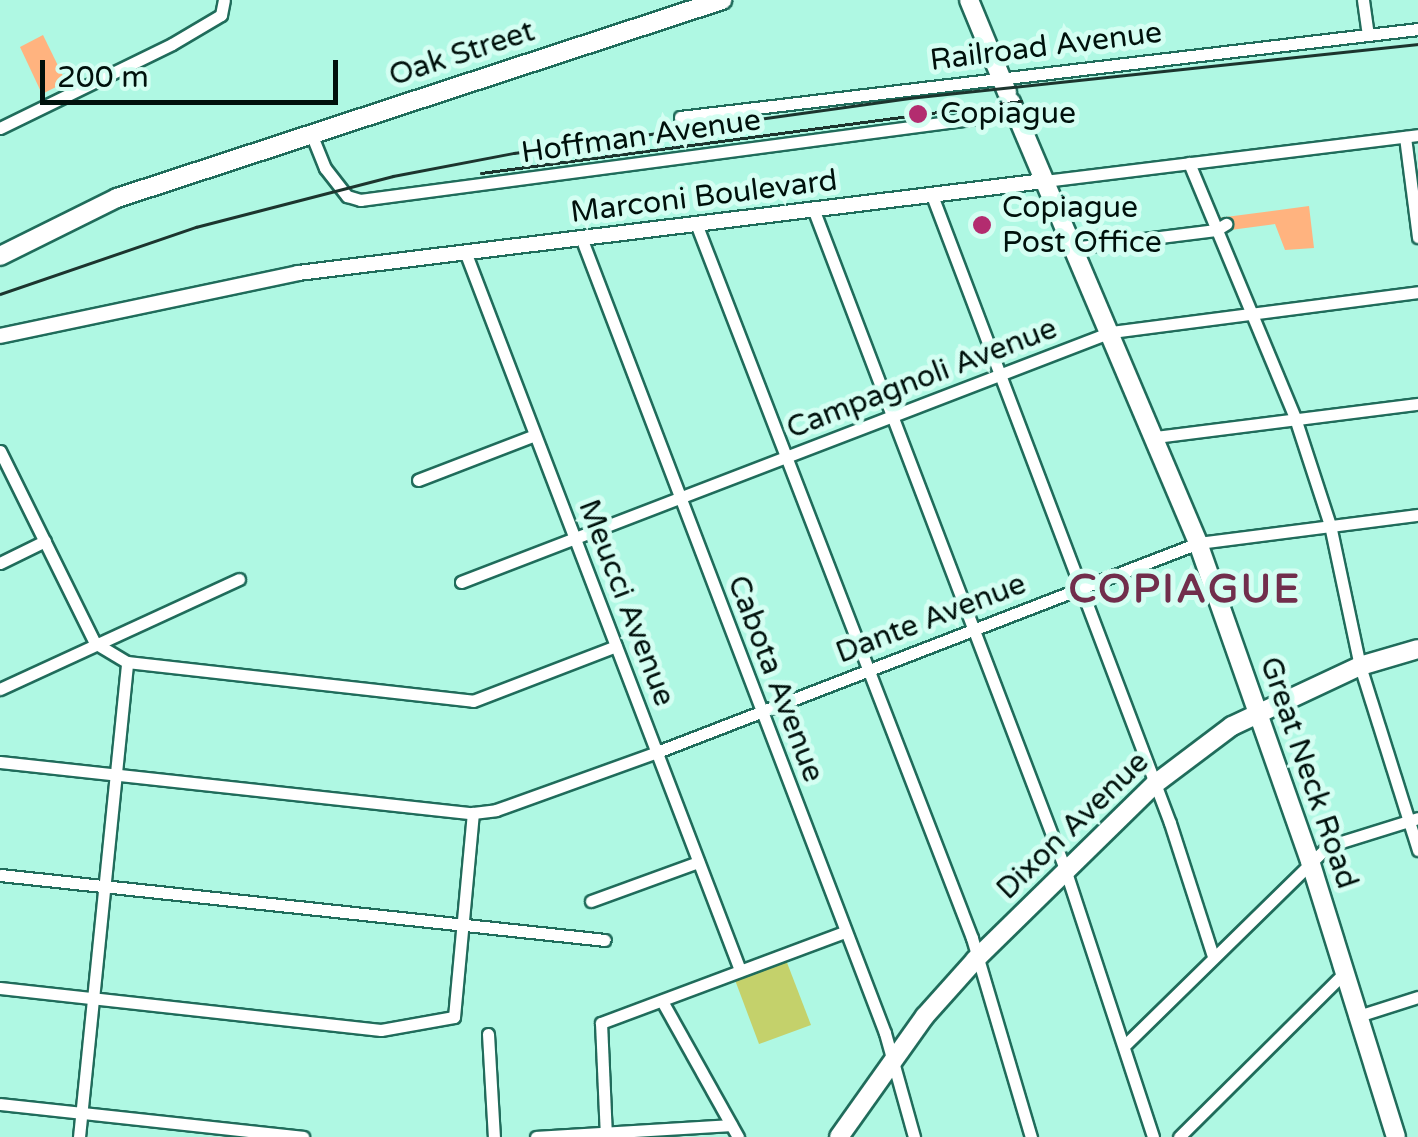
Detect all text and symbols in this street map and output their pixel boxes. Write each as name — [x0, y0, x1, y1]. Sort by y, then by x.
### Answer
street label: Oak Street — [385, 14, 539, 94]
street label: Railroad Avenue — [928, 15, 1164, 79]
scale bar — [45, 40, 342, 102]
text: 200 m — [57, 59, 149, 96]
place label: Copiague — [940, 96, 1076, 132]
marker: Copiague — [905, 101, 931, 127]
street label: Hoffman Avenue — [519, 102, 763, 172]
street label: Marconi Boulevard — [569, 163, 839, 231]
place label: Copiague Post Office — [1002, 190, 1162, 260]
marker: Copiague Post Office — [971, 214, 993, 236]
street label: Campagnoli Avenue — [782, 311, 1062, 447]
street label: Meucci Avenue — [570, 495, 682, 711]
district label: COPIAGUE — [1068, 565, 1302, 613]
street label: Dante Avenue — [831, 566, 1031, 672]
street label: Cabota Avenue — [719, 571, 831, 787]
street label: Great Neck Road — [1251, 652, 1365, 894]
street label: Dixon Avenue — [990, 745, 1156, 907]

